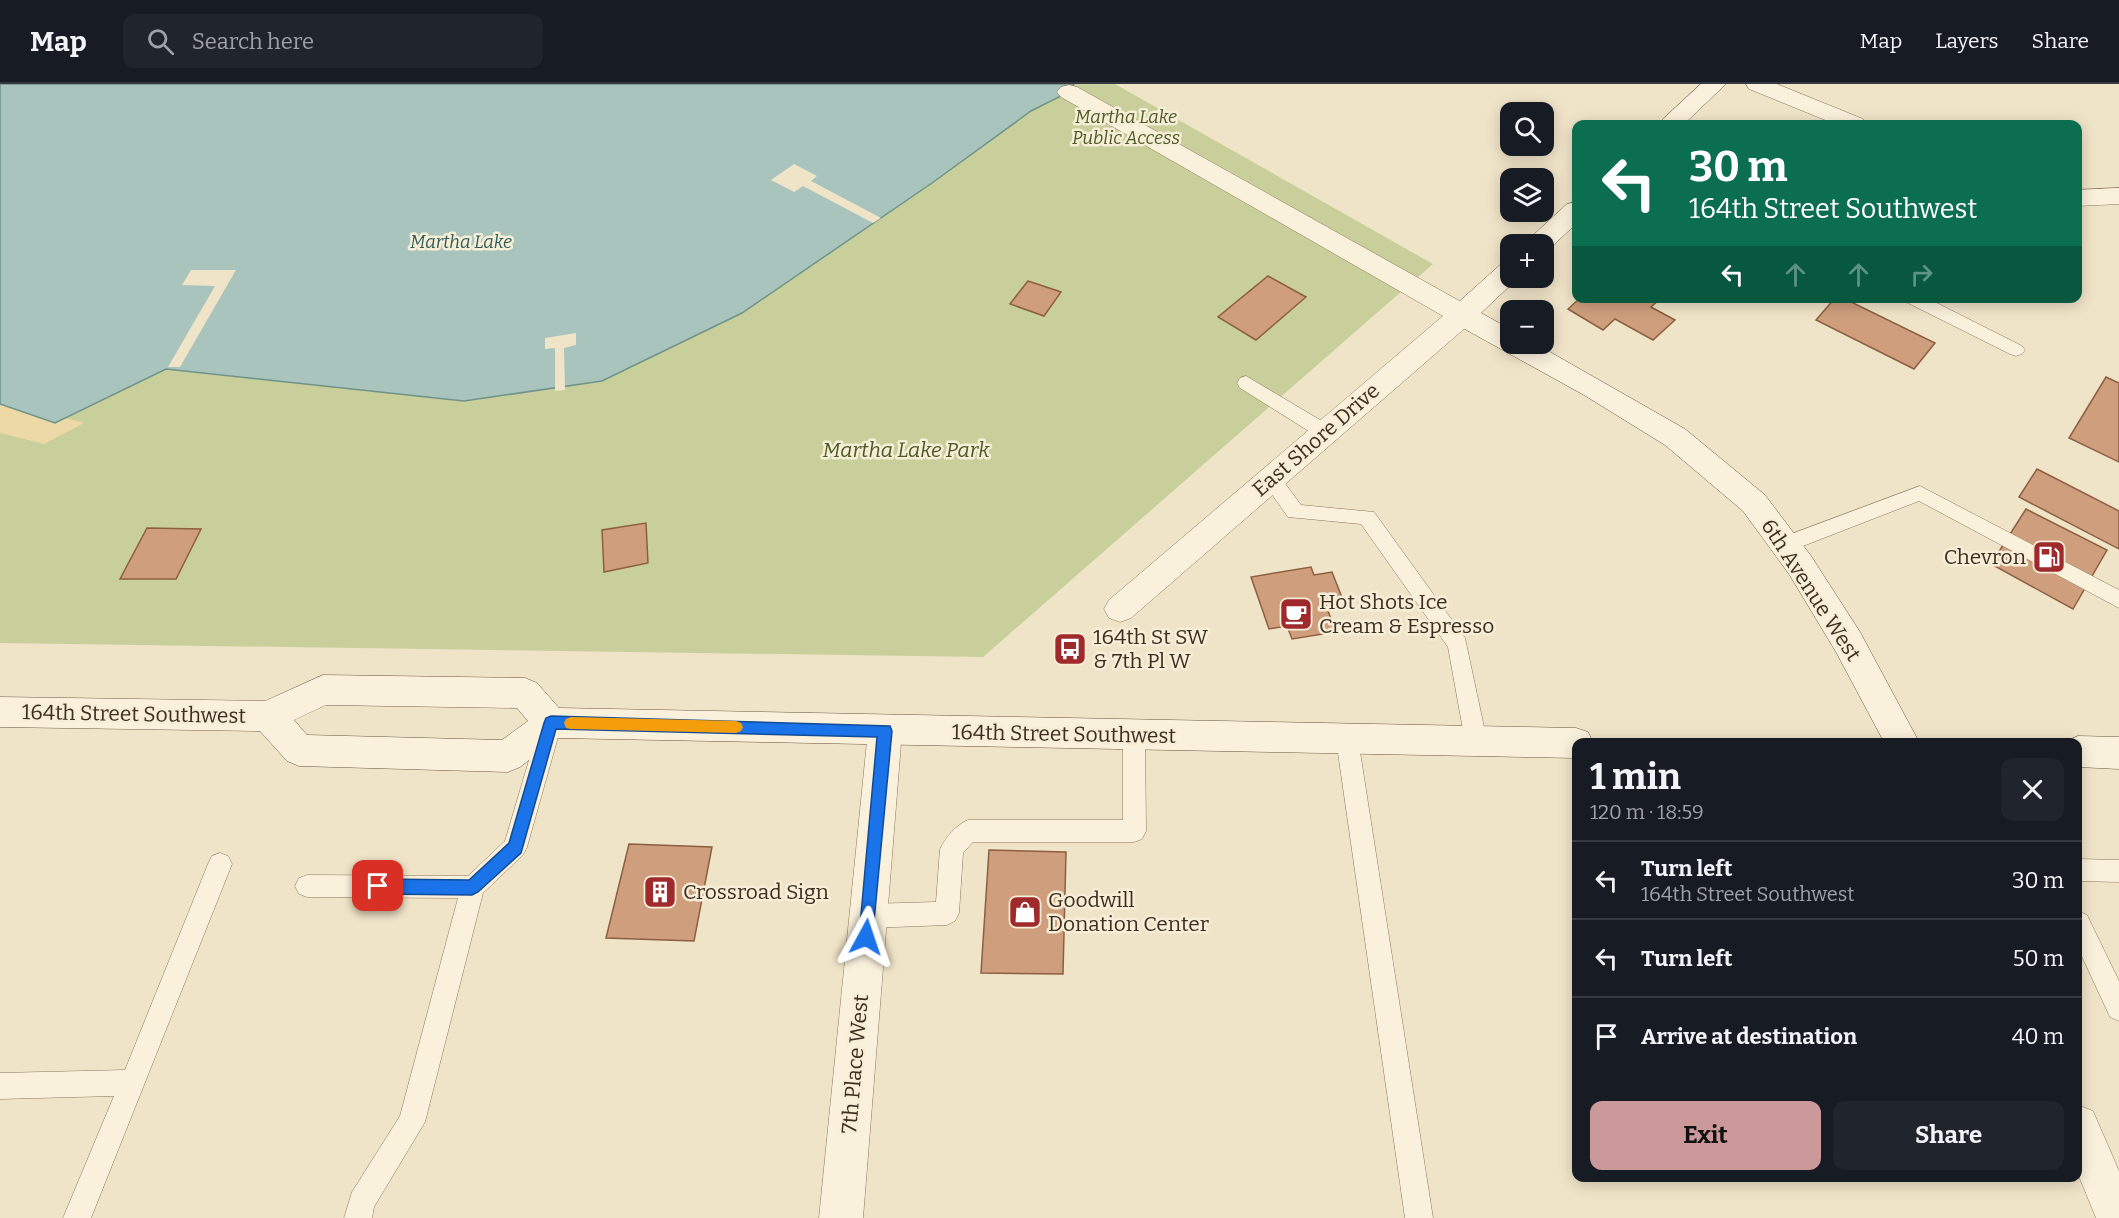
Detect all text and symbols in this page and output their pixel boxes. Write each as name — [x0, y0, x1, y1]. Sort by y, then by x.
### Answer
search box — [123, 14, 543, 68]
text: Map — [30, 25, 87, 58]
icon: search — [144, 25, 177, 58]
text: Search here — [192, 28, 314, 55]
text: Map — [1860, 28, 1902, 54]
text: Layers — [1935, 28, 1999, 54]
text: Share — [2032, 28, 2089, 54]
map controls — [1500, 102, 1554, 354]
button: search — [1500, 102, 1554, 156]
park label: Martha Lake Public Access — [1072, 106, 1181, 149]
text: 30 m — [1689, 142, 1788, 192]
icon: left — [1590, 144, 1668, 222]
button: layers — [1500, 168, 1554, 222]
text: 164th Street Southwest — [1689, 193, 1977, 225]
water label: Martha Lake — [410, 231, 512, 253]
button: + — [1500, 234, 1554, 288]
icon: left — [1716, 258, 1749, 291]
icon: ahead — [1779, 258, 1812, 291]
icon: ahead — [1842, 258, 1875, 291]
icon: right — [1905, 258, 1938, 291]
button: − — [1500, 300, 1554, 354]
street label: East Shore Drive — [1247, 378, 1385, 502]
park label: Martha Lake Park — [822, 437, 990, 463]
street label: 6th Avenue West — [1755, 514, 1867, 666]
fuel station icon: Chevron — [2031, 539, 2067, 575]
place label: Chevron — [1944, 544, 2026, 570]
place label: Hot Shots Ice Cream & Espresso — [1319, 589, 1494, 639]
cafe icon: Hot Shots Ice Cream & Espresso — [1278, 596, 1314, 632]
place label: 164th St SW & 7th Pl W — [1093, 624, 1208, 674]
bus stop icon: 164th St SW & 7th Pl W — [1052, 631, 1088, 667]
street label: 164th Street Southwest — [22, 699, 247, 729]
street label: 164th Street Southwest — [952, 719, 1177, 749]
text: 1 min — [1590, 755, 1681, 799]
button: close — [2001, 758, 2064, 821]
text: 120 m · 18:59 — [1590, 800, 1704, 824]
text: Turn left — [1641, 855, 1733, 882]
pin — [352, 860, 403, 911]
icon: left — [1590, 864, 1623, 897]
text: 30 m — [2012, 867, 2064, 894]
icon: arrive — [361, 869, 394, 902]
building icon: Crossroad Sign — [642, 874, 678, 910]
place label: Crossroad Sign — [683, 879, 829, 905]
text: 164th Street Southwest — [1641, 882, 1855, 906]
place label: Goodwill Donation Center — [1048, 887, 1209, 937]
shop icon: Goodwill Donation Center — [1007, 894, 1043, 930]
position arrow — [834, 905, 898, 969]
icon: left — [1590, 942, 1623, 975]
text: Turn left — [1641, 945, 1733, 972]
text: 50 m — [2013, 945, 2064, 972]
street label: 7th Place West — [836, 993, 874, 1135]
icon: arrive — [1590, 1020, 1623, 1053]
text: Arrive at destination — [1641, 1023, 1857, 1050]
text: 40 m — [2012, 1023, 2064, 1050]
button: Exit — [1590, 1101, 1821, 1170]
button: Share — [1833, 1101, 2064, 1170]

